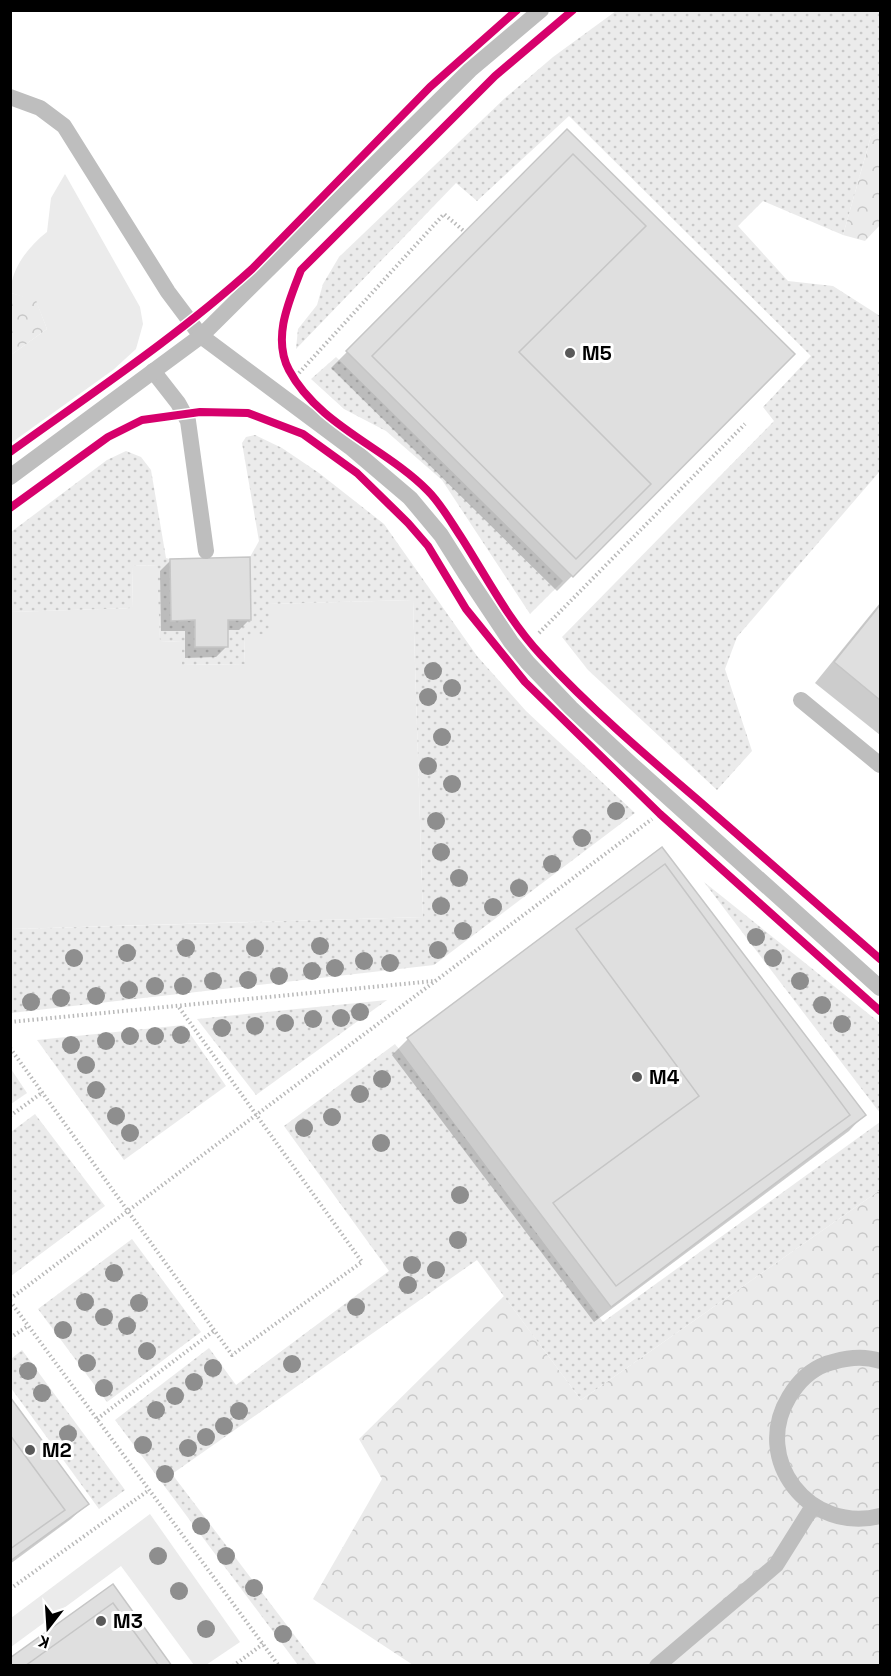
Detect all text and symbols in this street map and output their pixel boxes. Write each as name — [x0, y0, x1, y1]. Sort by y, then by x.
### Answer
place label: M5 — [582, 340, 612, 366]
marker: M5 — [563, 346, 577, 360]
place label: M4 — [649, 1064, 680, 1090]
marker: M4 — [630, 1070, 644, 1084]
place label: M2 — [42, 1437, 72, 1463]
marker: M2 — [23, 1443, 37, 1457]
north arrow — [18, 1598, 78, 1658]
place label: M3 — [113, 1608, 143, 1634]
marker: M3 — [94, 1614, 108, 1628]
text: K — [36, 1630, 52, 1653]

